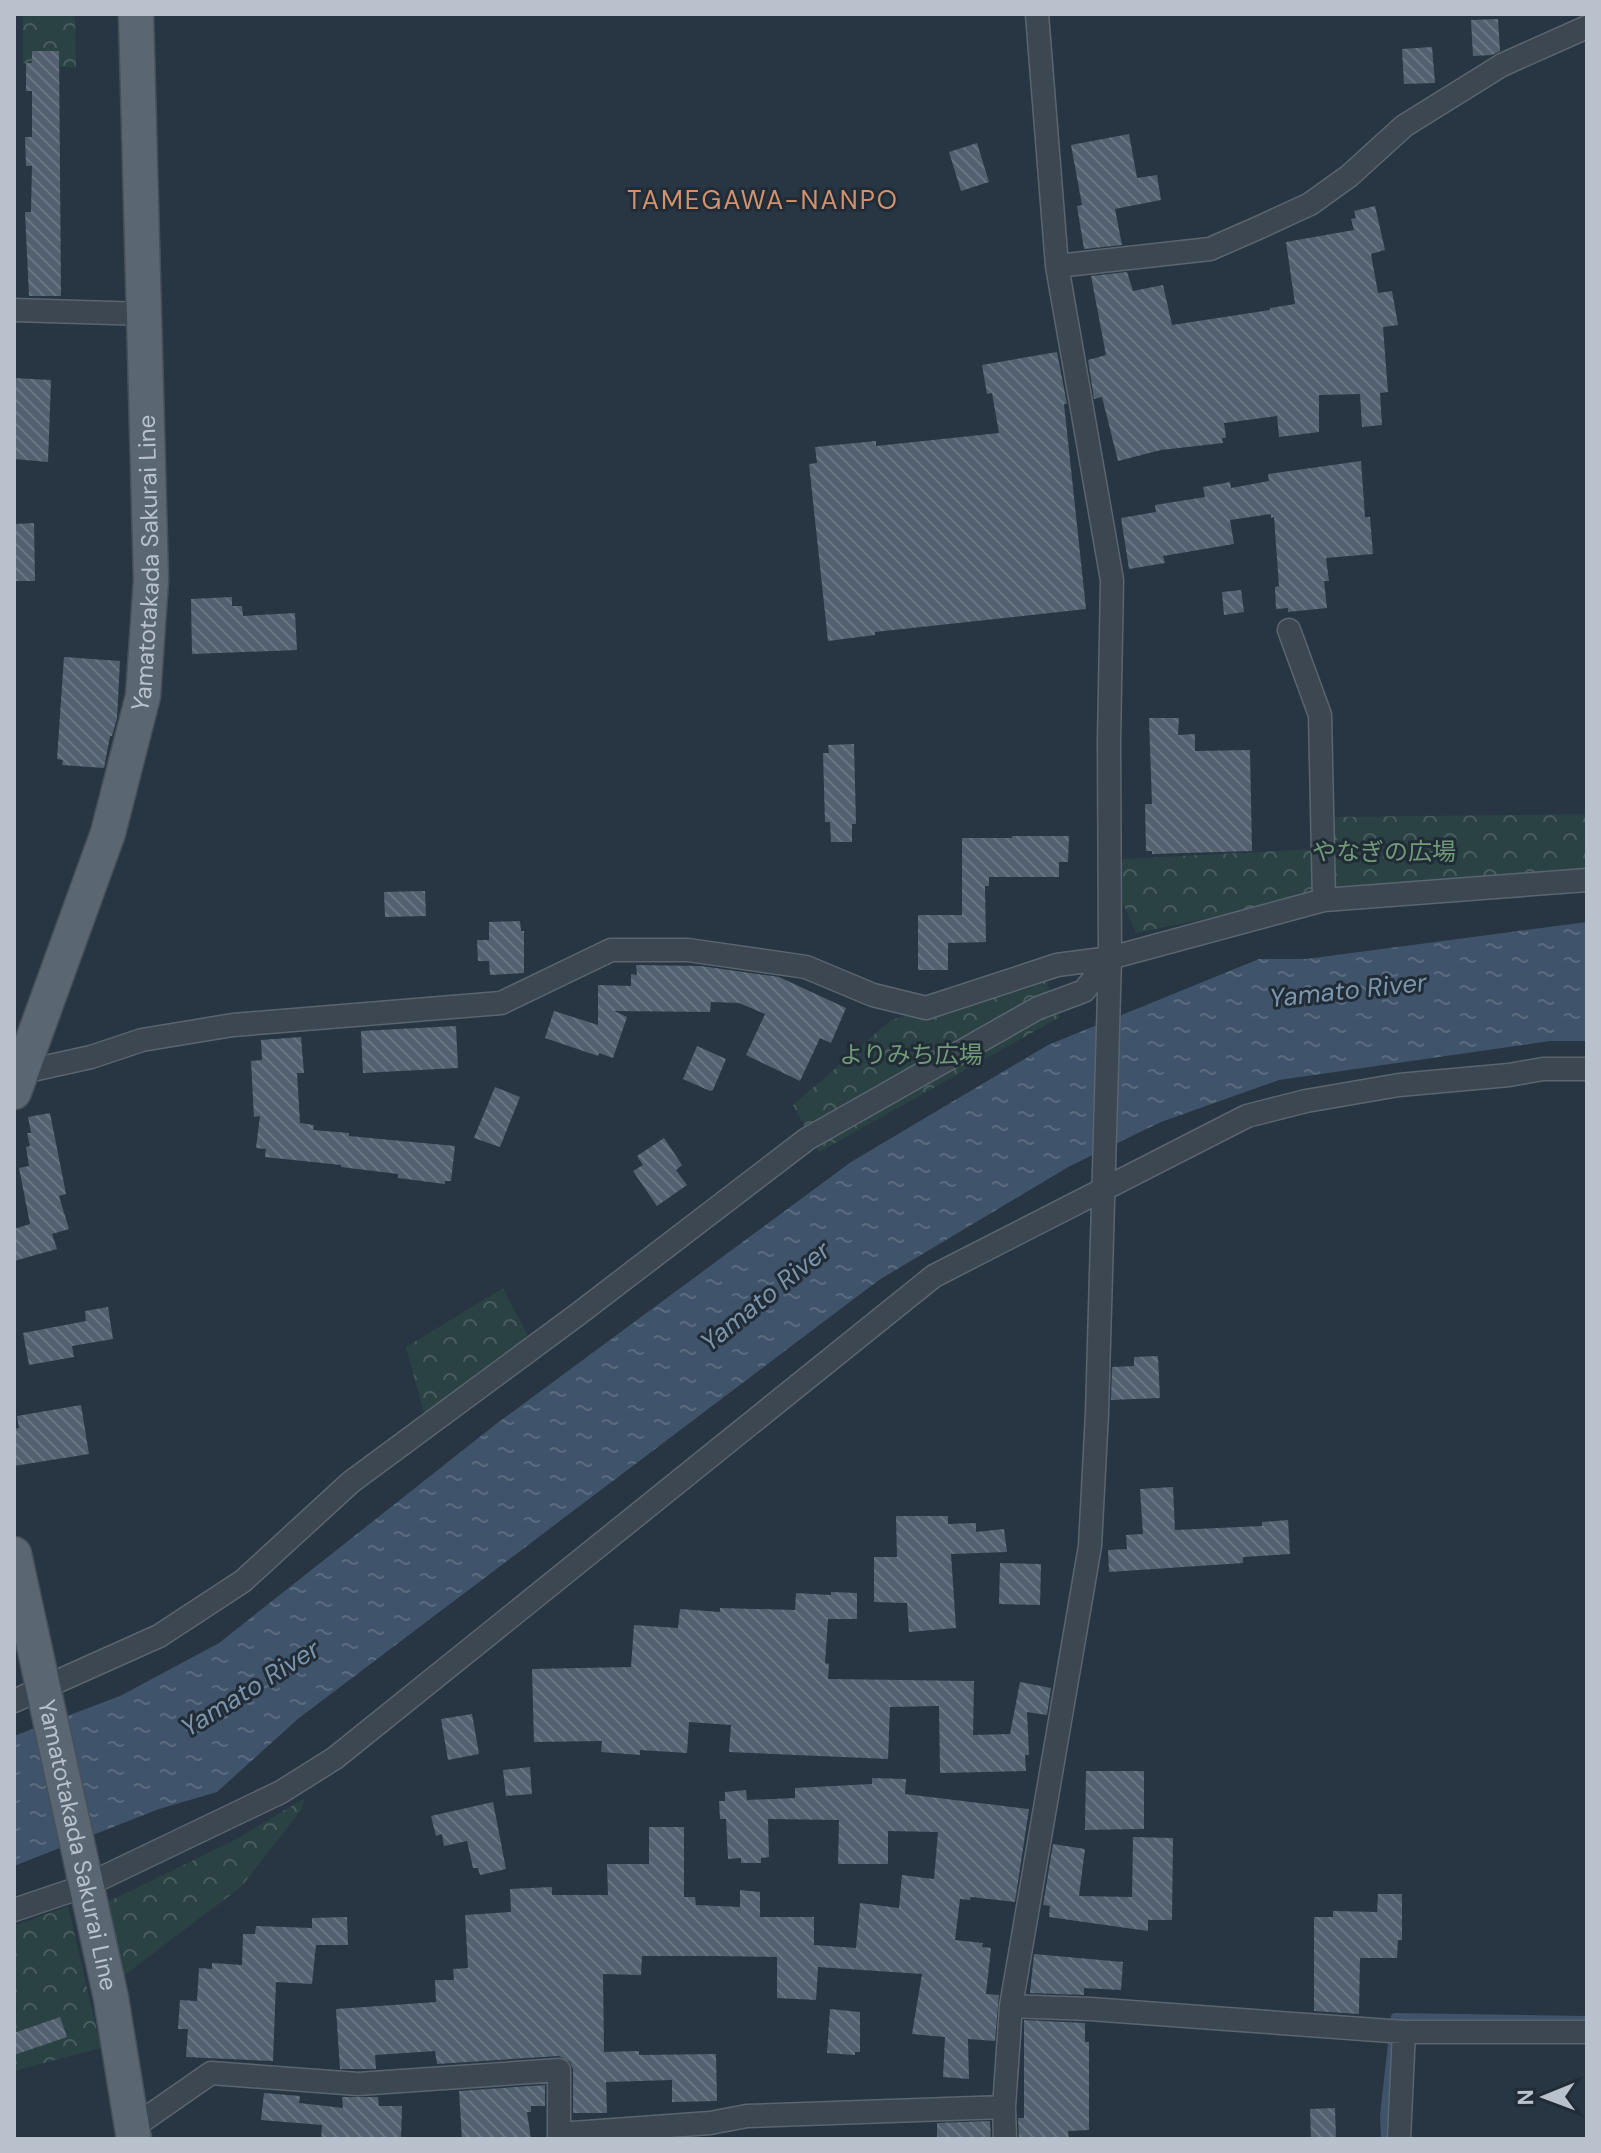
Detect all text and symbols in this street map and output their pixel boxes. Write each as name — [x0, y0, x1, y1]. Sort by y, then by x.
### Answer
district label: TAMEGAWA-NANPO — [627, 183, 899, 217]
street label: Yamatotakada Sakurai Line — [124, 414, 166, 715]
park label: やなぎの広場 — [1312, 836, 1456, 867]
water label: Yamato River — [1268, 965, 1429, 1015]
park label: よりみち広場 — [839, 1039, 983, 1070]
water label: Yamato River — [693, 1232, 838, 1359]
water label: Yamato River — [174, 1631, 327, 1744]
street label: Yamatotakada Sakurai Line — [31, 1697, 125, 1993]
north arrow — [1505, 2057, 1585, 2137]
text: N — [1511, 2089, 1540, 2106]

